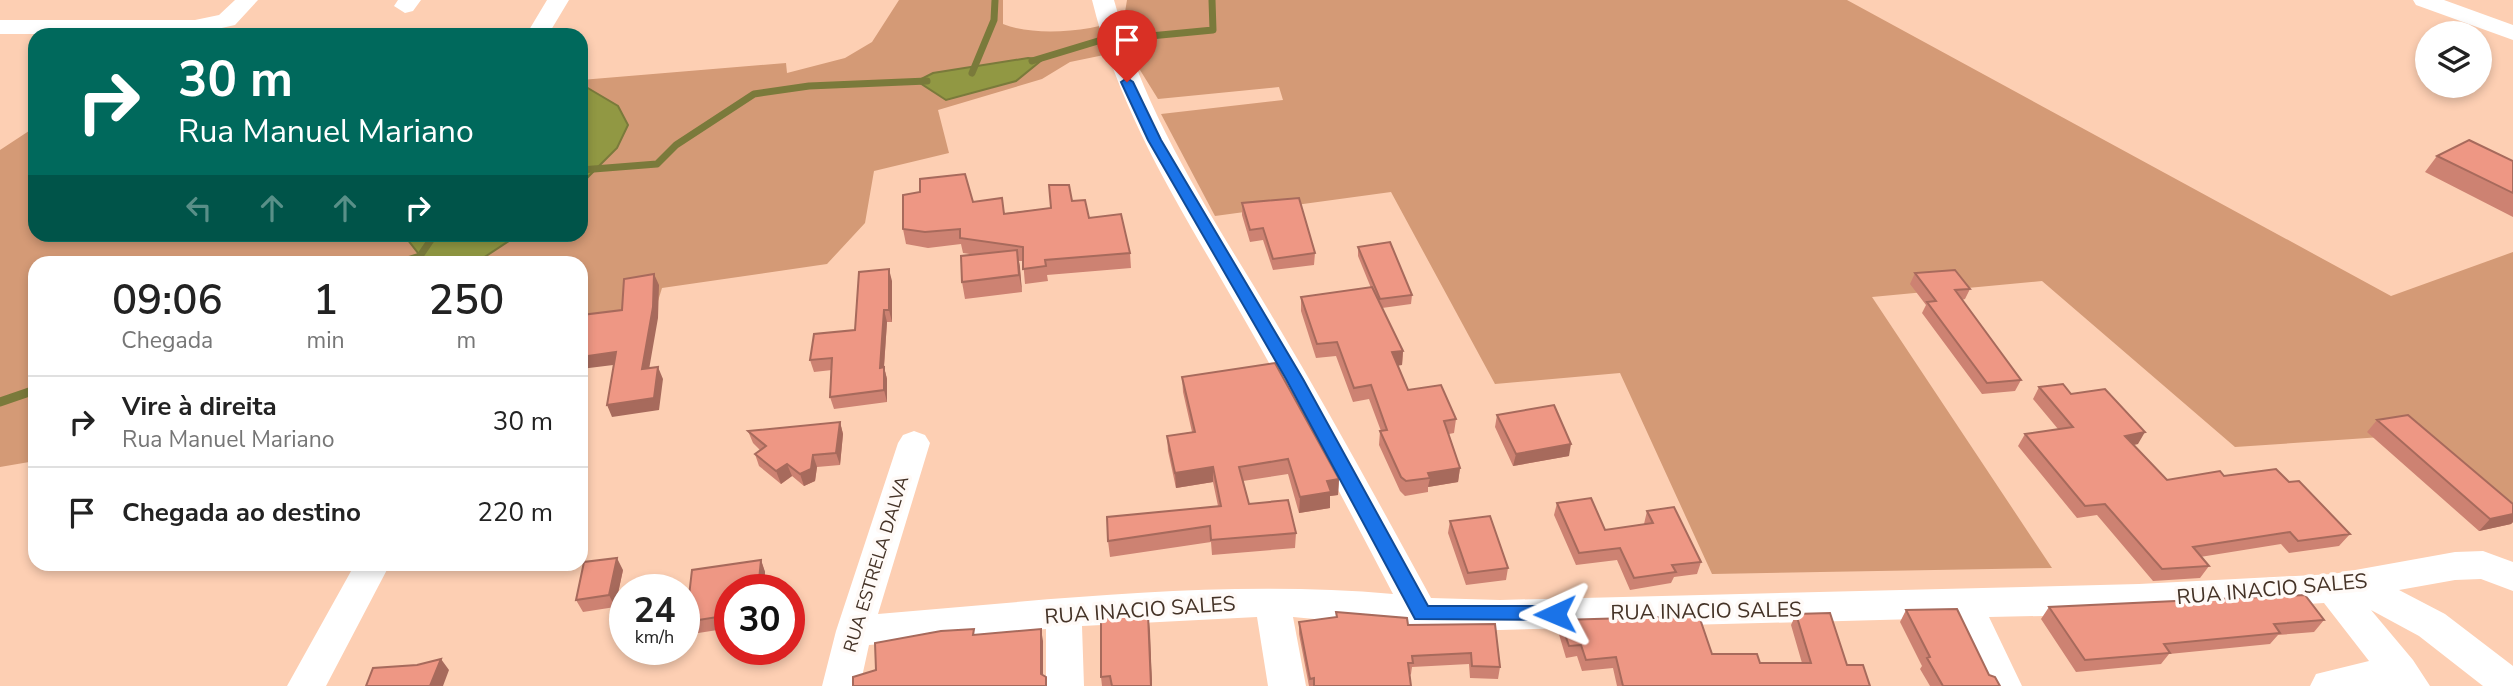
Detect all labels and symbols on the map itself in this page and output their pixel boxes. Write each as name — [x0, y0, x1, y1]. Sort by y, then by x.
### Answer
pin — [1097, 10, 1157, 82]
street label: RUA ESTRELA DALVA — [838, 473, 914, 655]
street label: RUA INACIO SALES — [2175, 567, 2369, 611]
speed limit sign: 30 — [714, 574, 805, 665]
position arrow — [1518, 577, 1592, 651]
street label: RUA INACIO SALES — [1044, 589, 1237, 631]
street label: RUA INACIO SALES — [1610, 595, 1802, 627]

